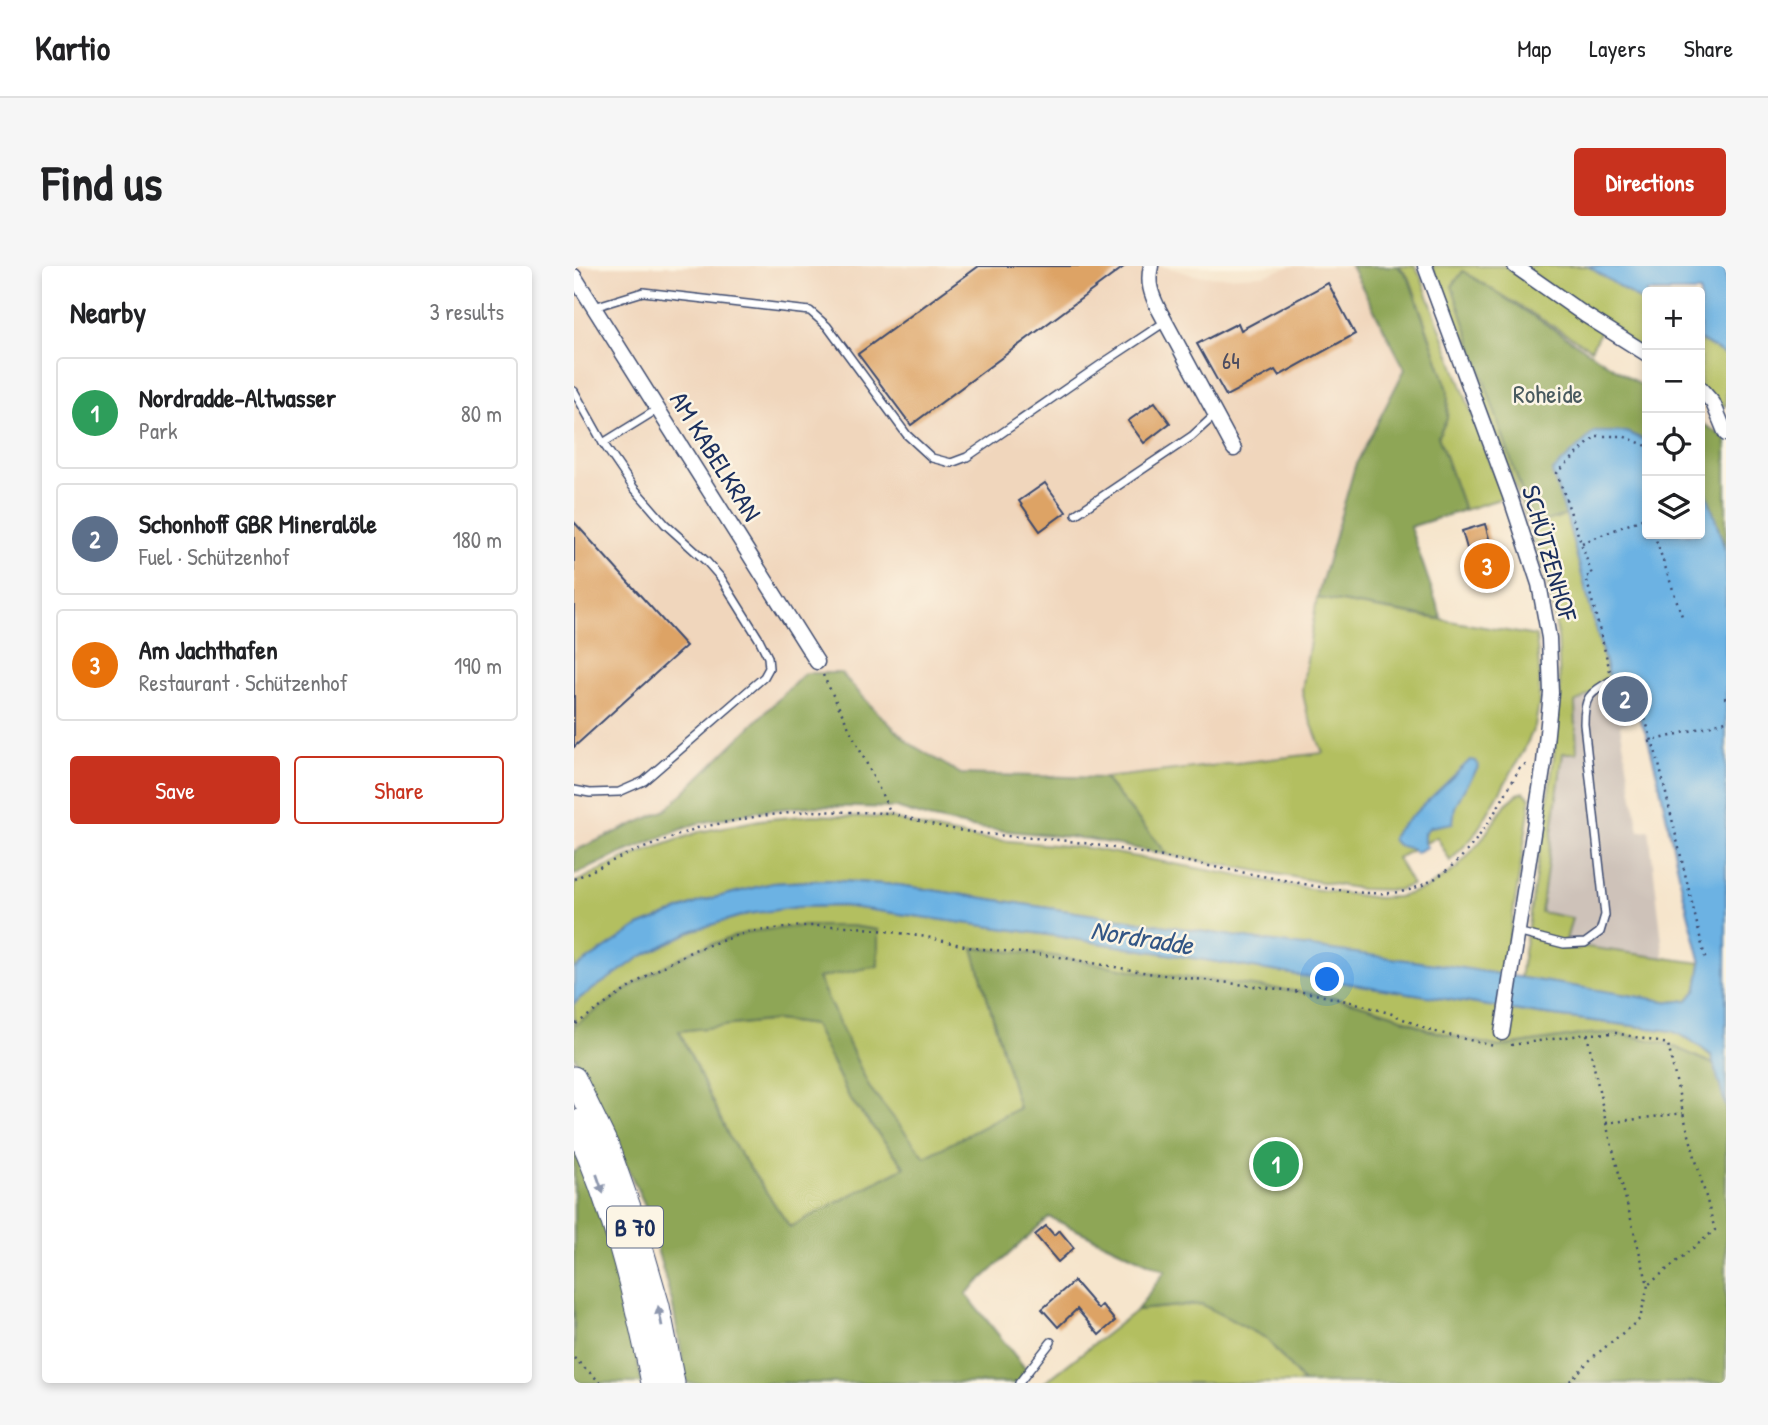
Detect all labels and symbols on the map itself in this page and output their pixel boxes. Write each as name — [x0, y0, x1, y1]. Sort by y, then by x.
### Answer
house number: 64 — [1222, 345, 1240, 376]
park label: Roheide — [1513, 376, 1583, 411]
street label: AM KABELKRAN — [662, 385, 770, 527]
street label: SCHÜTZENHOF — [1514, 481, 1586, 626]
pin: 3 — [1464, 540, 1510, 592]
pin: 2 — [1602, 673, 1648, 725]
water label: Nordradde — [1088, 910, 1197, 964]
your location — [1310, 962, 1344, 996]
pin: 1 — [1253, 1138, 1299, 1190]
one-way arrow — [595, 1173, 606, 1194]
road number: B 70 — [607, 1206, 663, 1247]
one-way arrow — [654, 1305, 665, 1327]

